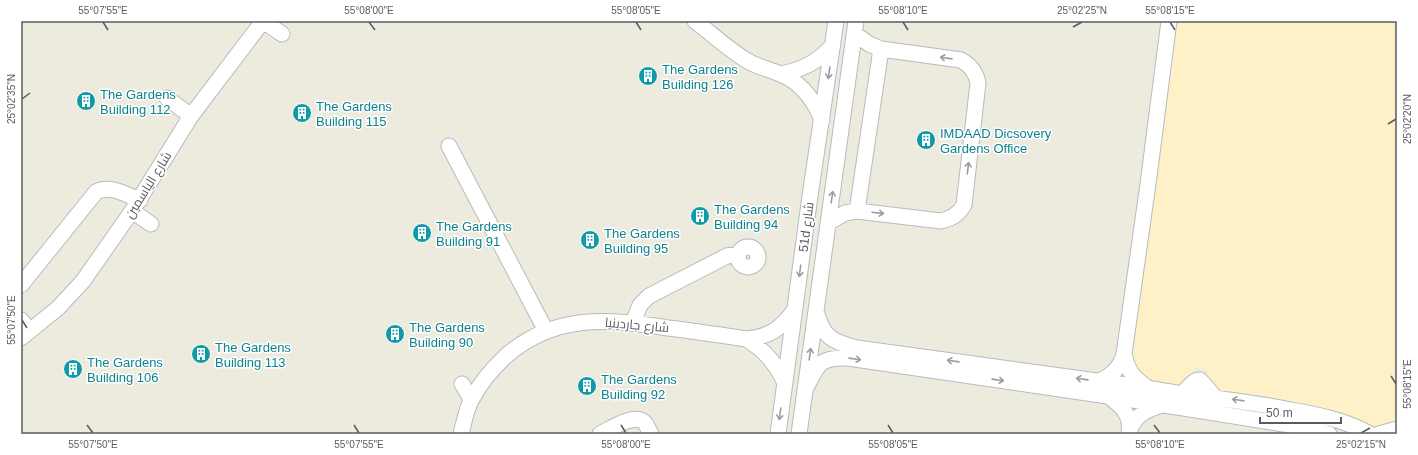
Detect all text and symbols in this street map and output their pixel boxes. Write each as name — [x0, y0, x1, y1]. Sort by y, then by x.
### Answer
text: 55°07'55"E — [78, 5, 128, 16]
text: 55°08'00"E — [344, 5, 394, 16]
text: 55°08'05"E — [611, 5, 661, 16]
text: 55°08'10"E — [878, 5, 928, 16]
text: 25°02'25"N — [1057, 5, 1107, 16]
text: 55°08'15"E — [1145, 5, 1195, 16]
one-way arrow — [940, 54, 953, 62]
place label: The Gardens Building 126 — [662, 62, 738, 92]
building icon: The Gardens Building 126 — [637, 65, 659, 87]
one-way arrow — [825, 67, 833, 80]
text: 25°02'35"N — [6, 74, 17, 124]
place label: The Gardens Building 112 — [100, 87, 176, 117]
building icon: The Gardens Building 112 — [75, 90, 97, 112]
text: 25°02'20"N — [1402, 94, 1413, 144]
place label: The Gardens Building 115 — [316, 99, 392, 129]
building icon: The Gardens Building 115 — [291, 102, 313, 124]
place label: IMDAAD Dicsovery Gardens Office — [940, 126, 1052, 156]
building icon: IMDAAD Dicsovery Gardens Office — [915, 129, 937, 151]
street label: شارع الياسمين — [122, 149, 175, 222]
one-way arrow — [964, 162, 972, 175]
one-way arrow — [828, 191, 836, 204]
street label: 51d شارع — [795, 201, 818, 253]
place label: The Gardens Building 94 — [714, 202, 790, 232]
building icon: The Gardens Building 94 — [689, 205, 711, 227]
one-way arrow — [871, 209, 884, 217]
place label: The Gardens Building 91 — [436, 219, 512, 249]
building icon: The Gardens Building 91 — [411, 222, 433, 244]
place label: The Gardens Building 95 — [604, 226, 680, 256]
building icon: The Gardens Building 95 — [579, 229, 601, 251]
one-way arrow — [797, 265, 804, 278]
text: 55°07'50"E — [6, 295, 17, 345]
street label: شارع جاردينيا — [604, 315, 670, 336]
place label: The Gardens Building 90 — [409, 320, 485, 350]
building icon: The Gardens Building 90 — [384, 323, 406, 345]
place label: The Gardens Building 113 — [215, 340, 291, 370]
building icon: The Gardens Building 113 — [190, 343, 212, 365]
one-way arrow — [806, 348, 814, 361]
place label: The Gardens Building 106 — [87, 355, 163, 385]
one-way arrow — [848, 355, 861, 363]
one-way arrow — [947, 357, 960, 365]
building icon: The Gardens Building 106 — [62, 358, 84, 380]
text: 55°08'15"E — [1402, 359, 1413, 409]
place label: The Gardens Building 92 — [601, 372, 677, 402]
building icon: The Gardens Building 92 — [576, 375, 598, 397]
one-way arrow — [1076, 375, 1089, 383]
one-way arrow — [991, 376, 1004, 384]
one-way arrow — [1232, 396, 1245, 404]
scale bar — [1260, 399, 1341, 425]
text: 50 m — [1266, 406, 1293, 420]
one-way arrow — [776, 407, 784, 420]
text: 55°07'50"E — [68, 439, 118, 450]
text: 55°07'55"E — [334, 439, 384, 450]
text: 55°08'00"E — [601, 439, 651, 450]
text: 55°08'05"E — [868, 439, 918, 450]
text: 55°08'10"E — [1135, 439, 1185, 450]
text: 25°02'15"N — [1336, 439, 1386, 450]

